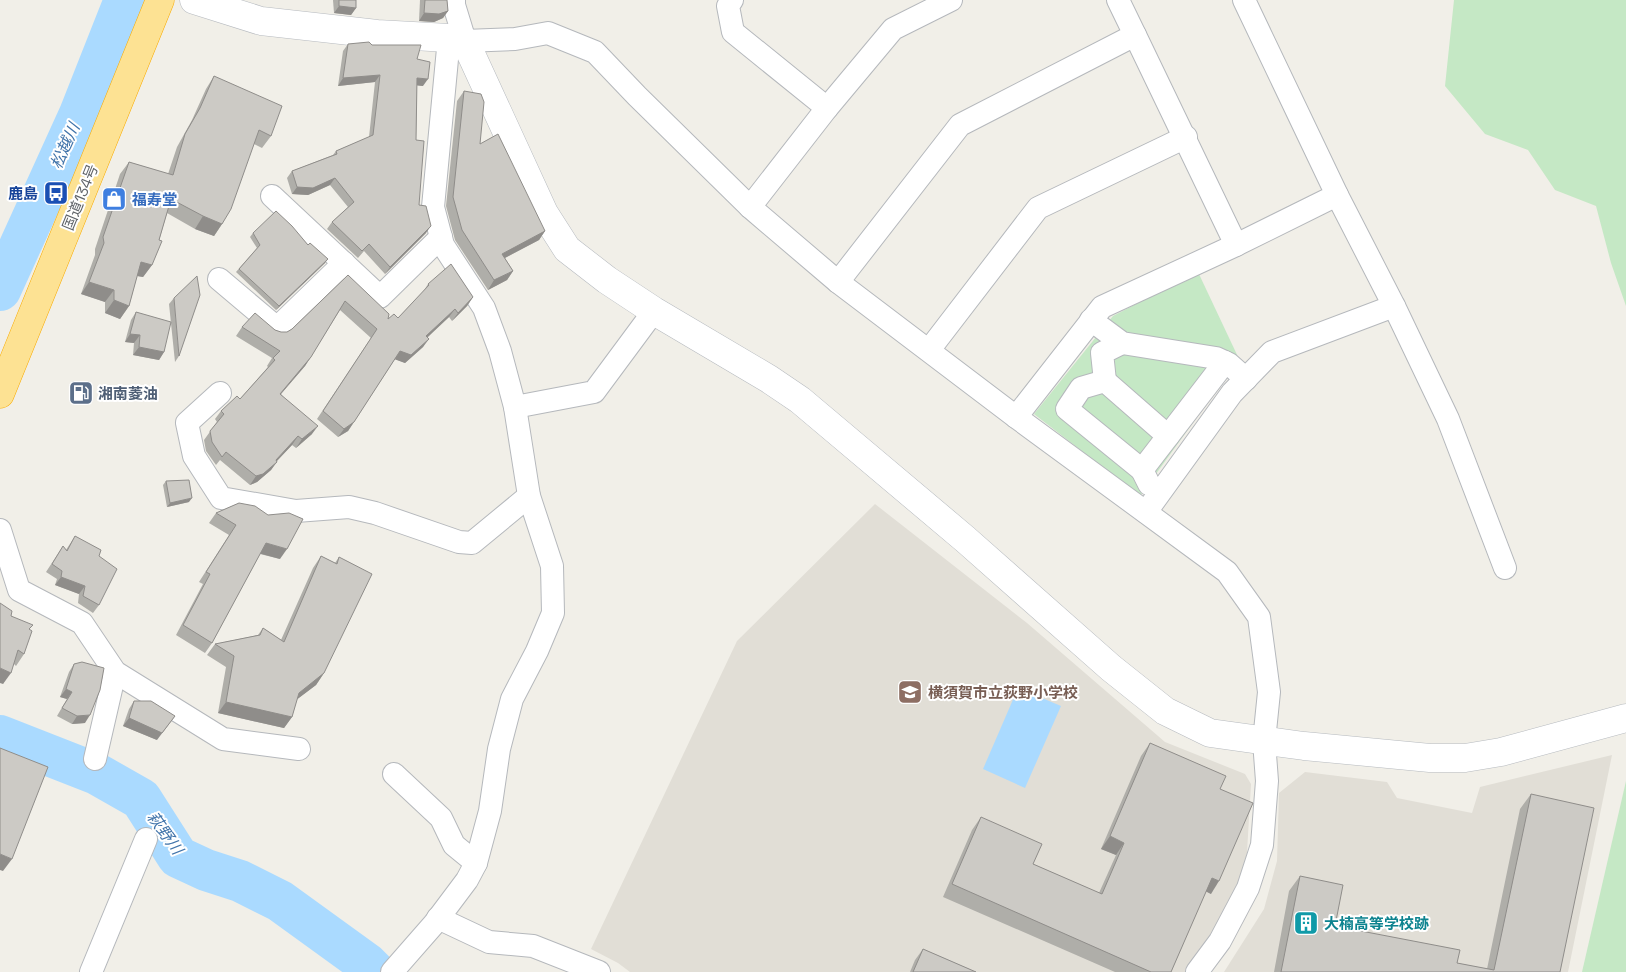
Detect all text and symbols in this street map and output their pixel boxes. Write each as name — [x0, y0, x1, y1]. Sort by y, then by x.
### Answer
water label: 松越川 — [46, 118, 85, 172]
street label: 国道134号 — [58, 161, 102, 233]
bus stop icon: 鹿島 — [43, 180, 69, 206]
place label: 鹿島 — [8, 184, 38, 203]
shop icon: 福寿堂 — [101, 186, 127, 212]
place label: 福寿堂 — [131, 190, 177, 209]
fuel station icon: 湘南菱油 — [68, 380, 94, 406]
place label: 湘南菱油 — [98, 384, 158, 403]
school or university icon: 横須賀市立荻野小学校 — [897, 679, 923, 705]
place label: 横須賀市立荻野小学校 — [928, 683, 1078, 702]
water label: 萩野川 — [142, 807, 189, 860]
building icon: 大楠高等学校跡 — [1293, 910, 1319, 936]
place label: 大楠高等学校跡 — [1324, 914, 1429, 933]

